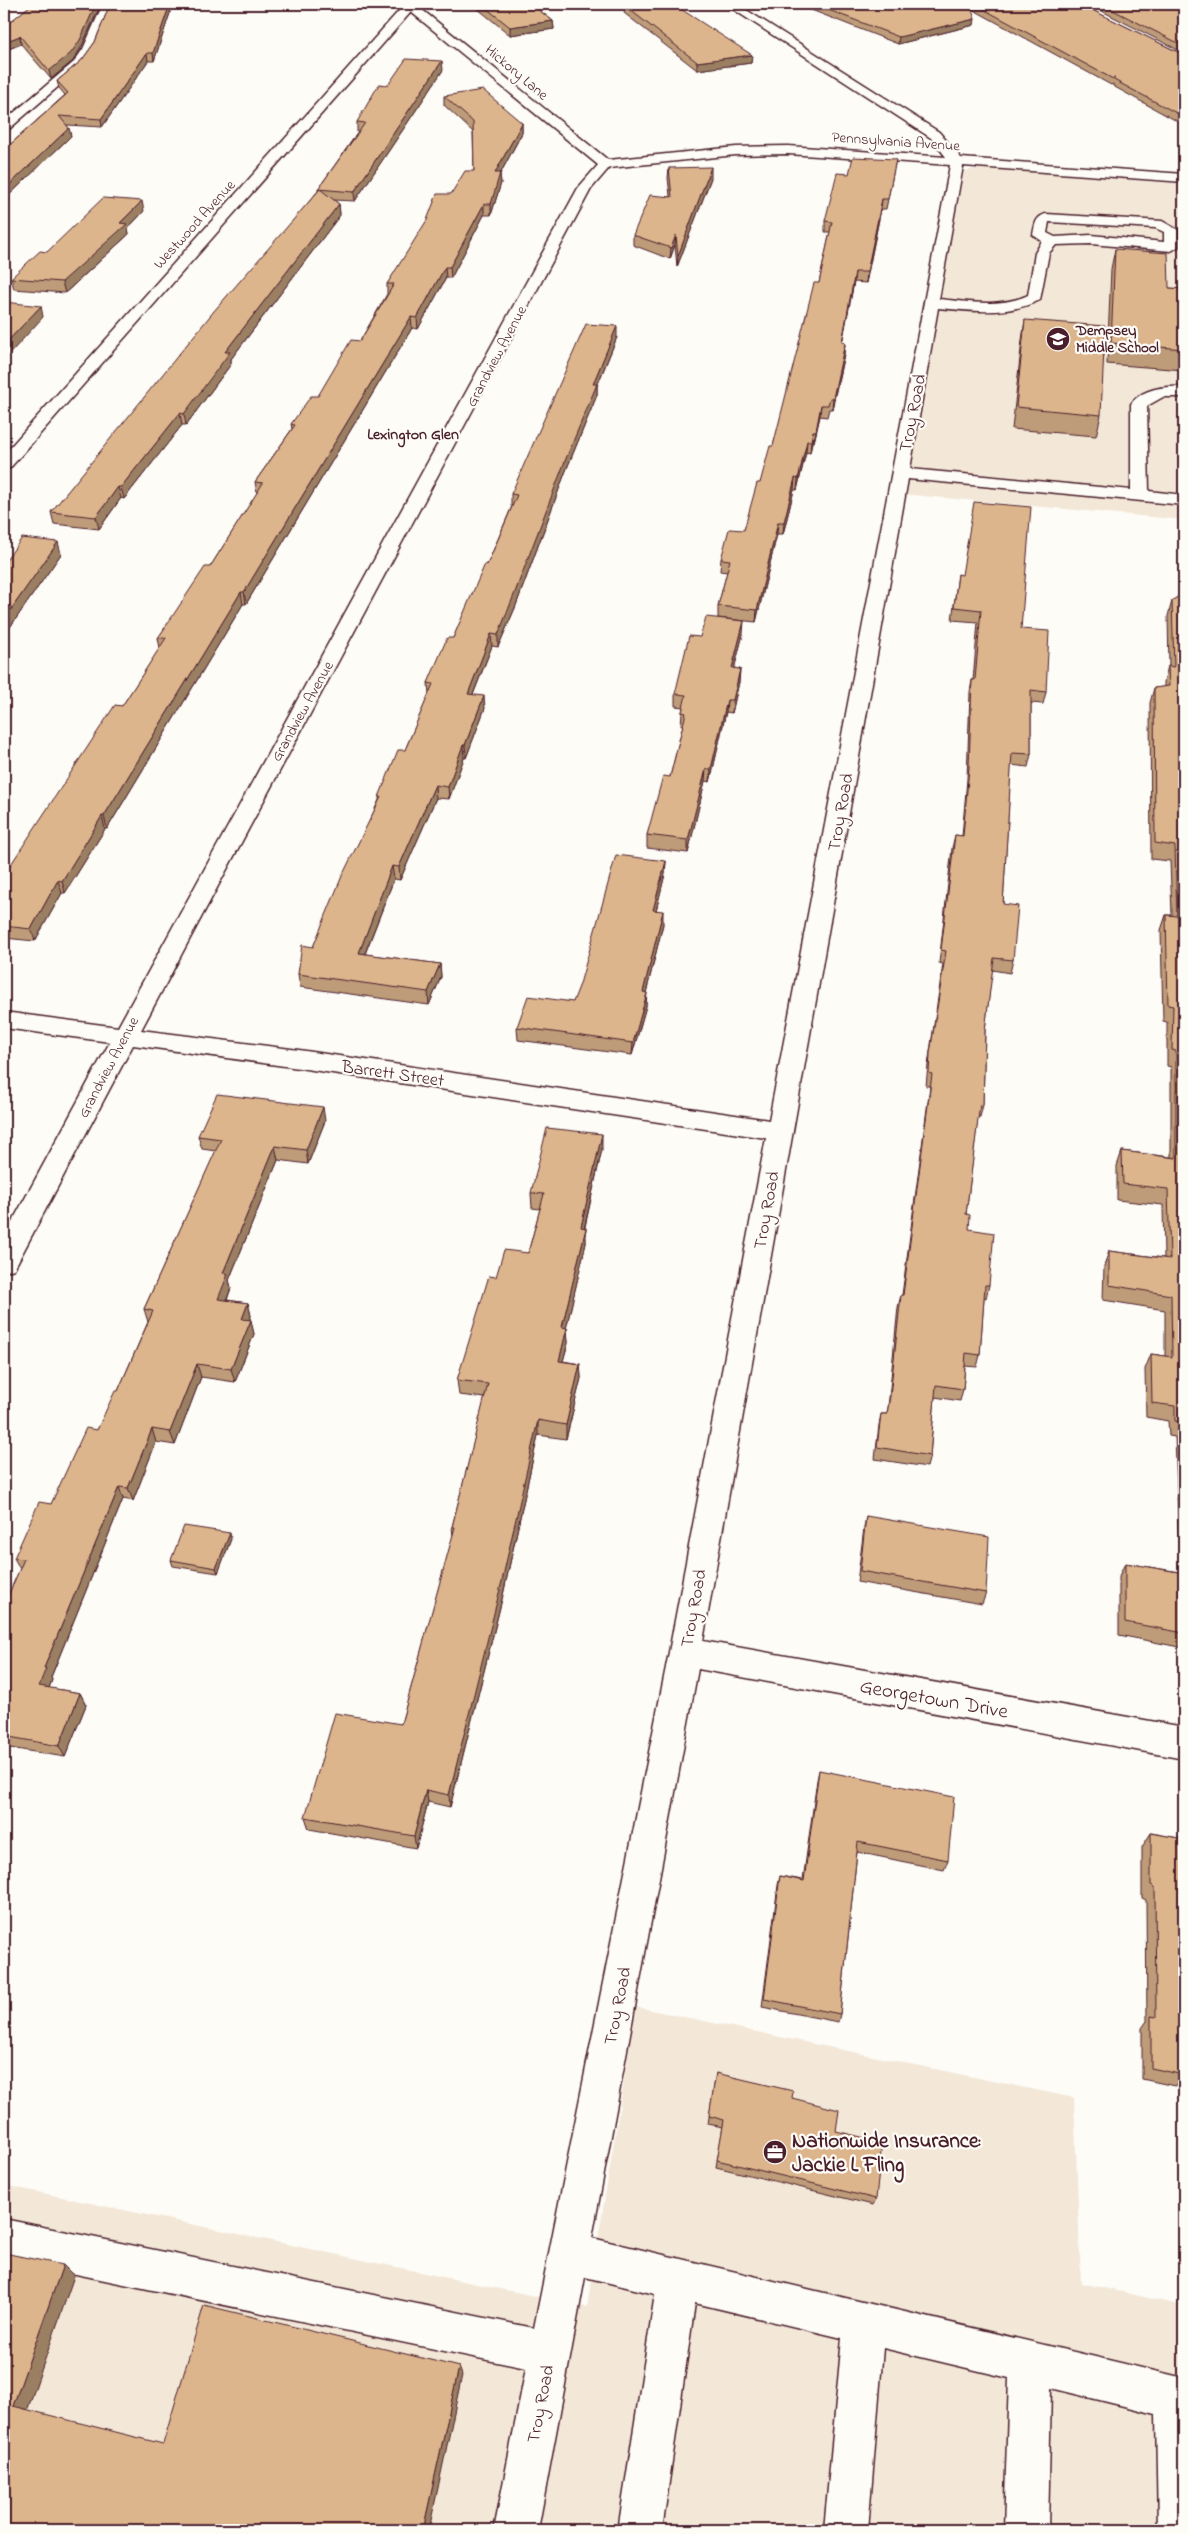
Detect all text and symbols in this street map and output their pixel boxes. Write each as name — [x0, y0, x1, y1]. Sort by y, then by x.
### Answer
street label: Hickory Lane — [479, 40, 553, 107]
street label: Pennsylvania Avenue — [831, 127, 961, 158]
street label: Westwood Avenue — [149, 175, 241, 274]
street label: Grandview Avenue — [461, 302, 533, 411]
place label: Dempsey Middle School — [1075, 320, 1159, 359]
school or university icon: Dempsey Middle School — [1045, 326, 1071, 352]
street label: Troy Road — [894, 372, 934, 455]
district label: Lexington Glen — [367, 423, 459, 448]
street label: Grandview Avenue — [266, 657, 340, 766]
street label: Troy Road — [822, 771, 862, 853]
street label: Grandview Avenue — [73, 1013, 145, 1122]
street label: Barrett Street — [339, 1055, 446, 1095]
street label: Troy Road — [748, 1169, 788, 1251]
street label: Troy Road — [675, 1567, 715, 1649]
street label: Georgetown Drive — [857, 1672, 1011, 1730]
street label: Troy Road — [599, 1965, 639, 2048]
place label: Nationwide Insurance: Jackie L Fling — [792, 2127, 982, 2183]
office icon: Nationwide Insurance: Jackie L Fling — [762, 2139, 788, 2165]
street label: Troy Road — [522, 2363, 562, 2446]

